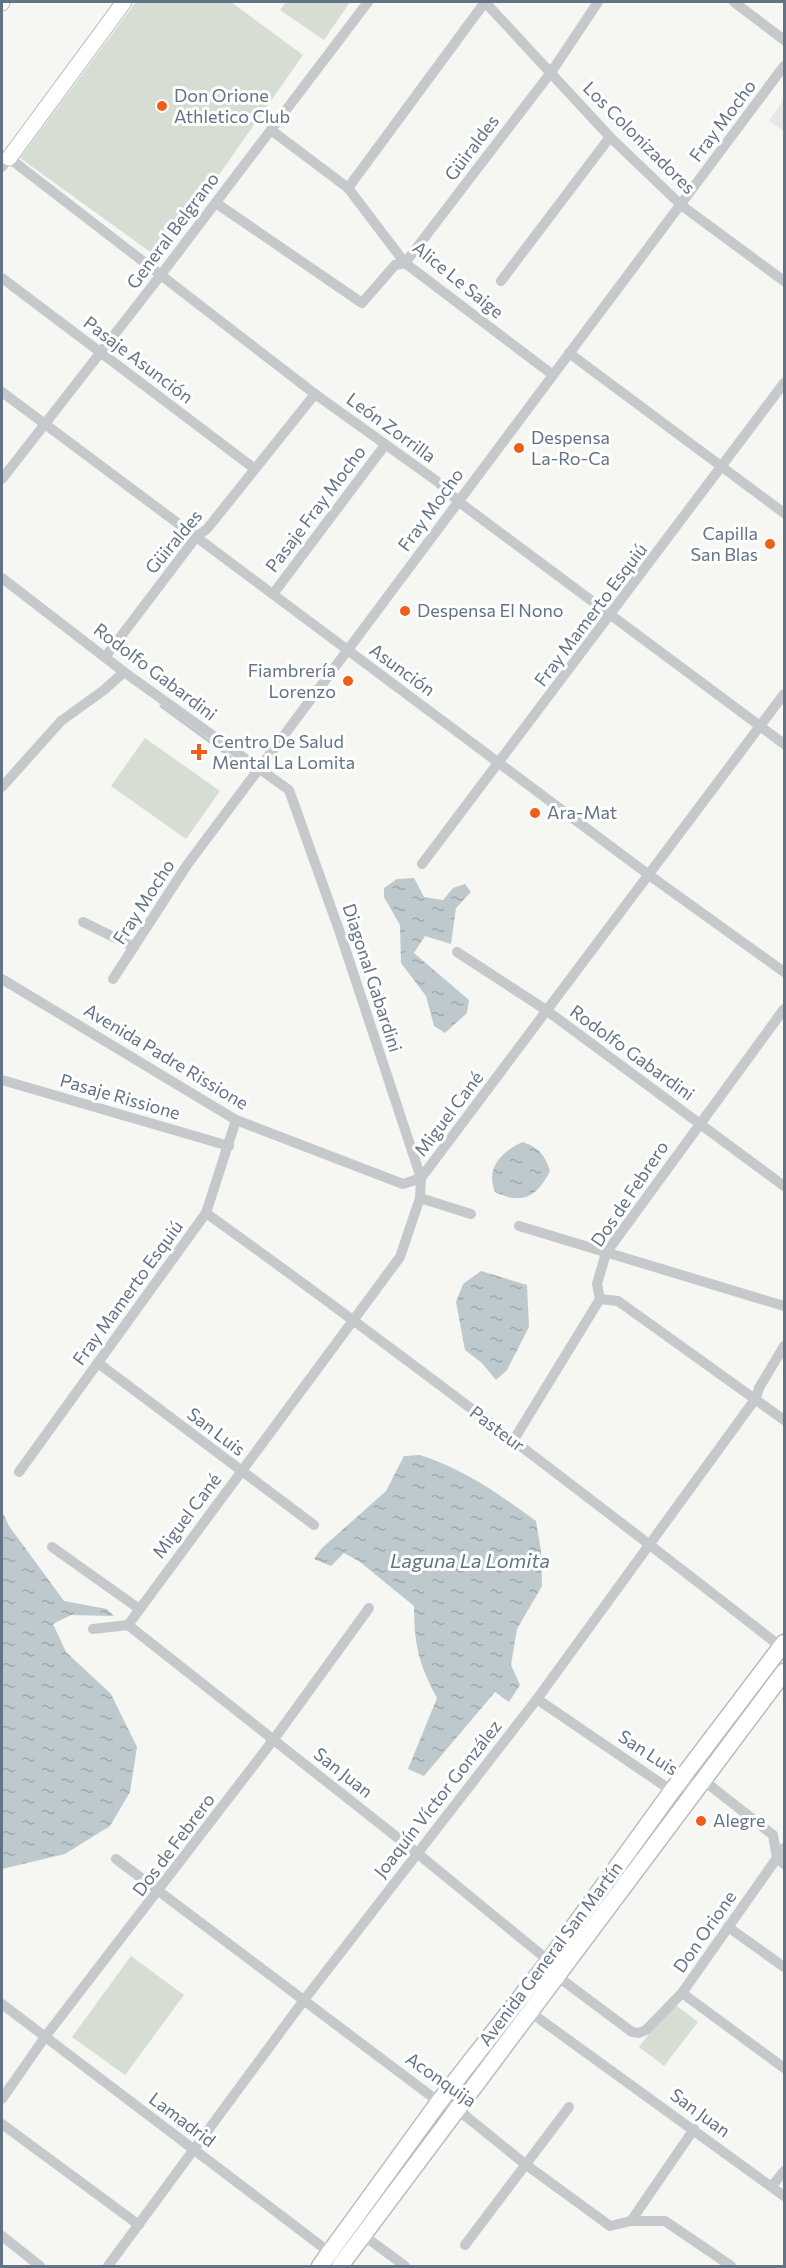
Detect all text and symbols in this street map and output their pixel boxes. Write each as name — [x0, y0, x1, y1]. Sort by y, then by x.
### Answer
street label: Fray Mocho — [684, 75, 760, 166]
street label: Los Colonizadores — [579, 76, 701, 198]
place label: Don Orione Athletico Club — [174, 84, 290, 127]
marker: Don Orione Athletico Club — [155, 99, 169, 113]
street label: Güiraldes — [439, 110, 503, 185]
street label: General Belgrano — [121, 168, 223, 293]
street label: Alice Le Saige — [409, 236, 508, 323]
street label: Pasaje Asunción — [80, 311, 198, 408]
street label: León Zorrilla — [343, 388, 440, 467]
place label: Despensa La-Ro-Ca — [531, 426, 610, 469]
street label: Pasaje Fray Mocho — [260, 441, 370, 576]
marker: Despensa La-Ro-Ca — [512, 441, 526, 455]
street label: Fray Mocho — [393, 464, 468, 555]
street label: Güiraldes — [140, 505, 206, 578]
place label: Capilla San Blas — [690, 522, 758, 565]
marker: Capilla San Blas — [763, 537, 777, 551]
street label: Fray Mamerto Esquiú — [529, 539, 651, 690]
place label: Despensa El Nono — [417, 599, 564, 621]
marker: Despensa El Nono — [398, 604, 412, 618]
street label: Rodolfo Gabardini — [90, 618, 221, 725]
street label: Asunción — [366, 638, 440, 700]
place label: Fiambrería Lorenzo — [248, 659, 336, 702]
marker: Fiambrería Lorenzo — [341, 674, 355, 688]
place label: Centro De Salud Mental La Lomita — [212, 730, 355, 773]
marker: Centro De Salud Mental La Lomita — [190, 743, 208, 761]
place label: Ara-Mat — [547, 801, 617, 823]
marker: Ara-Mat — [528, 806, 542, 820]
street label: Fray Mocho — [108, 855, 179, 948]
street label: Diagonal Gabardini — [339, 901, 407, 1055]
street label: Avenida Padre Rissione — [80, 998, 253, 1114]
street label: Rodolfo Gabardini — [566, 1000, 699, 1105]
street label: Miguel Cané — [409, 1067, 487, 1160]
street label: Pasaje Rissione — [58, 1068, 183, 1124]
street label: Dos de Febrero — [586, 1136, 673, 1251]
street label: Fray Mamerto Esquiú — [67, 1216, 187, 1369]
street label: Pasteur — [466, 1401, 529, 1456]
street label: San Luis — [183, 1402, 250, 1460]
street label: Miguel Cané — [147, 1469, 225, 1562]
water label: Laguna La Lomita — [390, 1548, 550, 1572]
street label: Joaquín Víctor González — [369, 1715, 506, 1882]
street label: San Luis — [614, 1725, 683, 1780]
street label: San Juan — [310, 1742, 377, 1802]
street label: Dos de Febrero — [127, 1789, 219, 1900]
place label: Alegre — [713, 1809, 766, 1831]
marker: Alegre — [694, 1814, 708, 1828]
street label: Avenida General San Martín — [474, 1857, 627, 2050]
street label: Don Orione — [668, 1886, 740, 1977]
street label: Aconquija — [402, 2047, 481, 2111]
street label: San Juan — [666, 2083, 735, 2141]
street label: Lamadrid — [145, 2087, 220, 2151]

